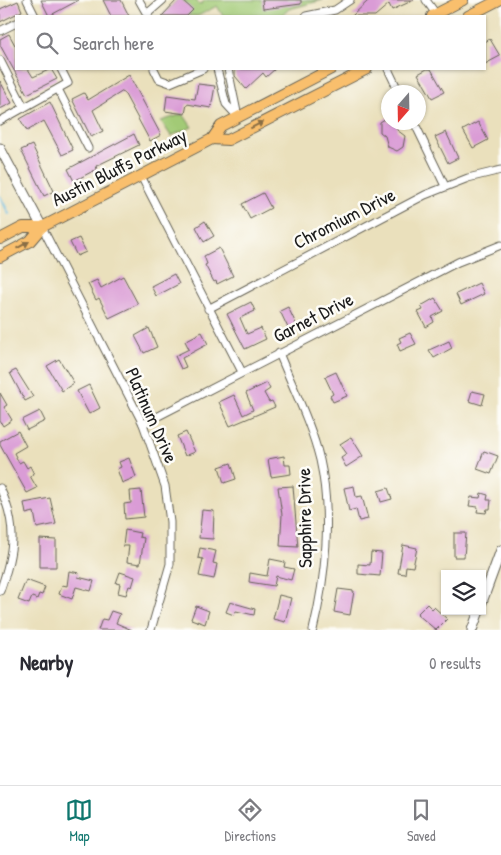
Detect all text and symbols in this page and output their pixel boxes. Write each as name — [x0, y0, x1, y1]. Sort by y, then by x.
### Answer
search box — [15, 15, 486, 70]
icon: search — [33, 29, 61, 57]
text: Search here — [73, 30, 154, 56]
north arrow — [381, 85, 426, 130]
one-way arrow — [250, 121, 264, 129]
street label: Austin Bluffs Parkway — [47, 122, 191, 212]
street label: Chromium Drive — [289, 181, 400, 255]
one-way arrow — [17, 240, 30, 249]
street label: Garnet Drive — [268, 286, 358, 348]
street label: Platinum Drive — [119, 363, 185, 467]
street label: Sapphire Drive — [290, 468, 318, 568]
map controls — [441, 570, 486, 615]
button: layers — [441, 570, 486, 615]
text: Nearby — [20, 648, 73, 677]
text: 0 results — [429, 652, 481, 674]
tab: Map — [65, 796, 93, 845]
tab: Directions — [224, 796, 276, 845]
tab: Saved — [407, 796, 436, 845]

